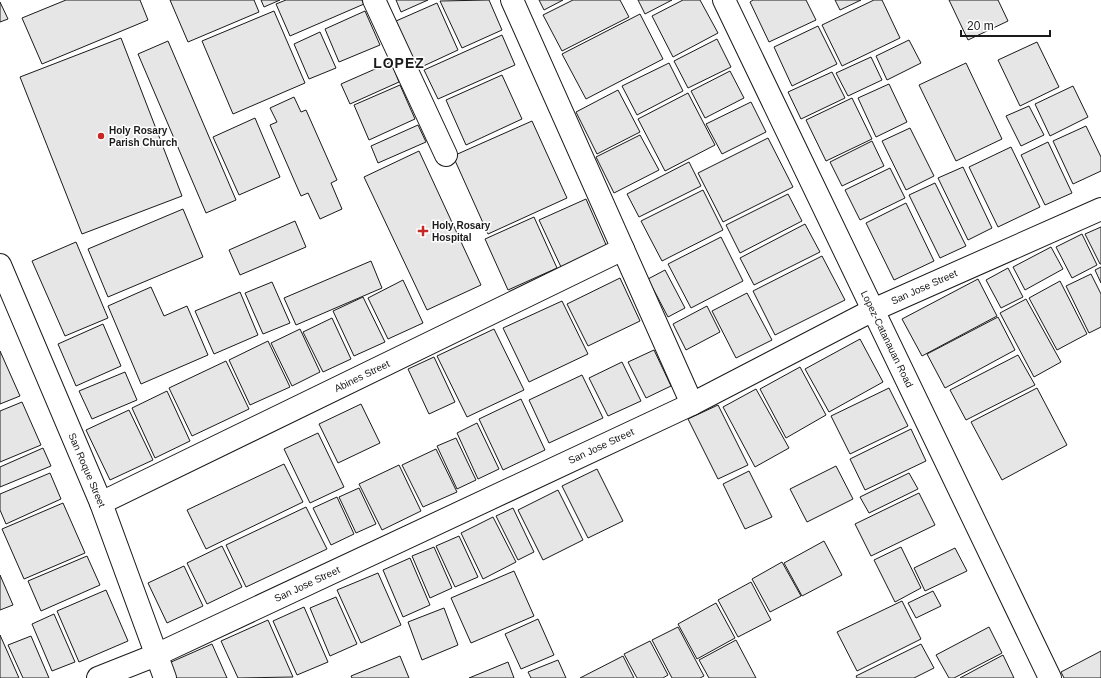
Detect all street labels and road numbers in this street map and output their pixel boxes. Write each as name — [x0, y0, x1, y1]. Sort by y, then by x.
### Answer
street label: San Jose Street — [889, 267, 959, 306]
street label: Lopez-Catanauan Road — [859, 289, 915, 389]
street label: Abines Street — [333, 358, 392, 394]
street label: San Jose Street — [566, 426, 636, 466]
street label: San Roque Street — [66, 431, 108, 509]
street label: San Jose Street — [272, 564, 342, 604]

